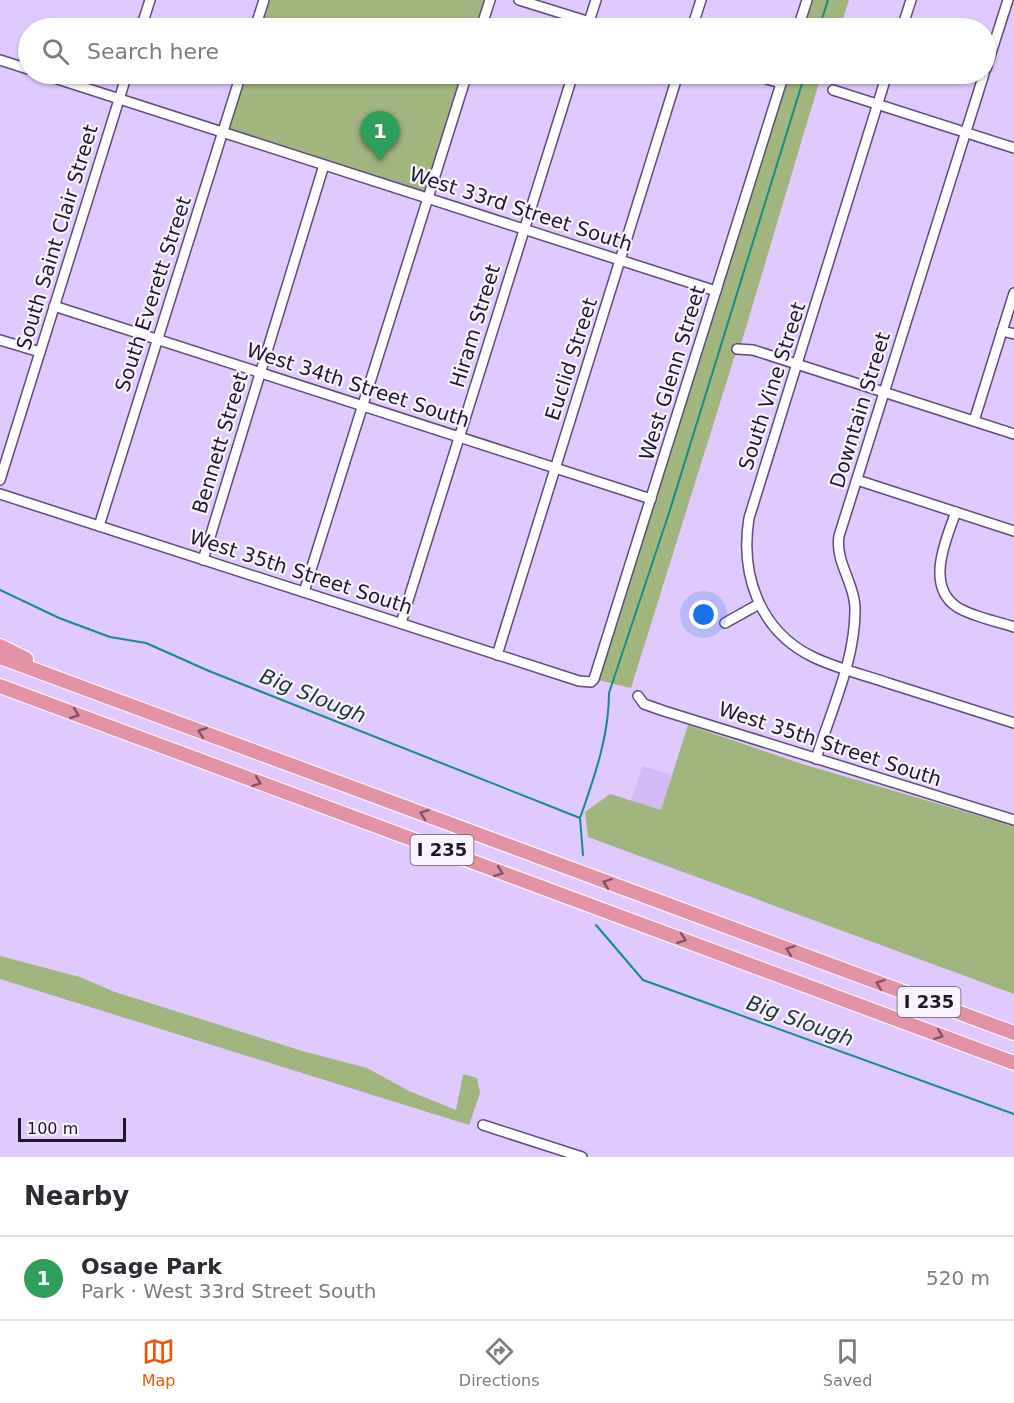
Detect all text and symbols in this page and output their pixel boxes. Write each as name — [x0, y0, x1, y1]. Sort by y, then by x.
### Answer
search box — [18, 18, 996, 84]
icon: search — [39, 35, 72, 68]
text: Search here — [87, 39, 219, 64]
pin: 1 — [360, 112, 400, 161]
street label: South Saint Clair Street — [11, 121, 103, 353]
street label: West 33rd Street South — [406, 162, 636, 256]
street label: South Everett Street — [110, 193, 196, 395]
street label: Hiram Street — [445, 261, 505, 391]
street label: West Glenn Street — [634, 283, 710, 463]
street label: Euclid Street — [540, 295, 602, 423]
street label: South Vine Street — [733, 299, 811, 473]
street label: Downtain Street — [825, 329, 895, 491]
street label: West 34th Street South — [243, 338, 473, 432]
street label: Bennett Street — [187, 369, 253, 517]
street label: West 35th Street South — [186, 525, 416, 619]
your location — [689, 600, 718, 629]
water label: Big Slough — [256, 664, 370, 728]
street label: West 35th Street South — [715, 697, 945, 791]
one-way arrow — [68, 707, 79, 719]
one-way arrow — [197, 727, 208, 739]
one-way arrow — [252, 774, 262, 787]
one-way arrow — [419, 809, 430, 822]
road number: I 235 — [410, 835, 474, 865]
one-way arrow — [493, 864, 504, 877]
one-way arrow — [602, 877, 613, 890]
one-way arrow — [676, 932, 687, 944]
one-way arrow — [785, 945, 796, 958]
one-way arrow — [876, 979, 887, 991]
road number: I 235 — [898, 987, 960, 1017]
water label: Big Slough — [743, 991, 857, 1051]
one-way arrow — [933, 1028, 944, 1040]
scale bar — [18, 1115, 126, 1142]
text: 100 m — [27, 1119, 78, 1138]
text: Nearby — [24, 1181, 129, 1211]
text: Osage Park — [81, 1254, 222, 1279]
text: 1 — [37, 1266, 50, 1290]
text: 520 m — [926, 1266, 990, 1290]
text: Park · West 33rd Street South — [81, 1279, 376, 1303]
tab: Map — [142, 1335, 175, 1390]
tab: Directions — [459, 1335, 539, 1390]
tab: Saved — [823, 1335, 872, 1390]

